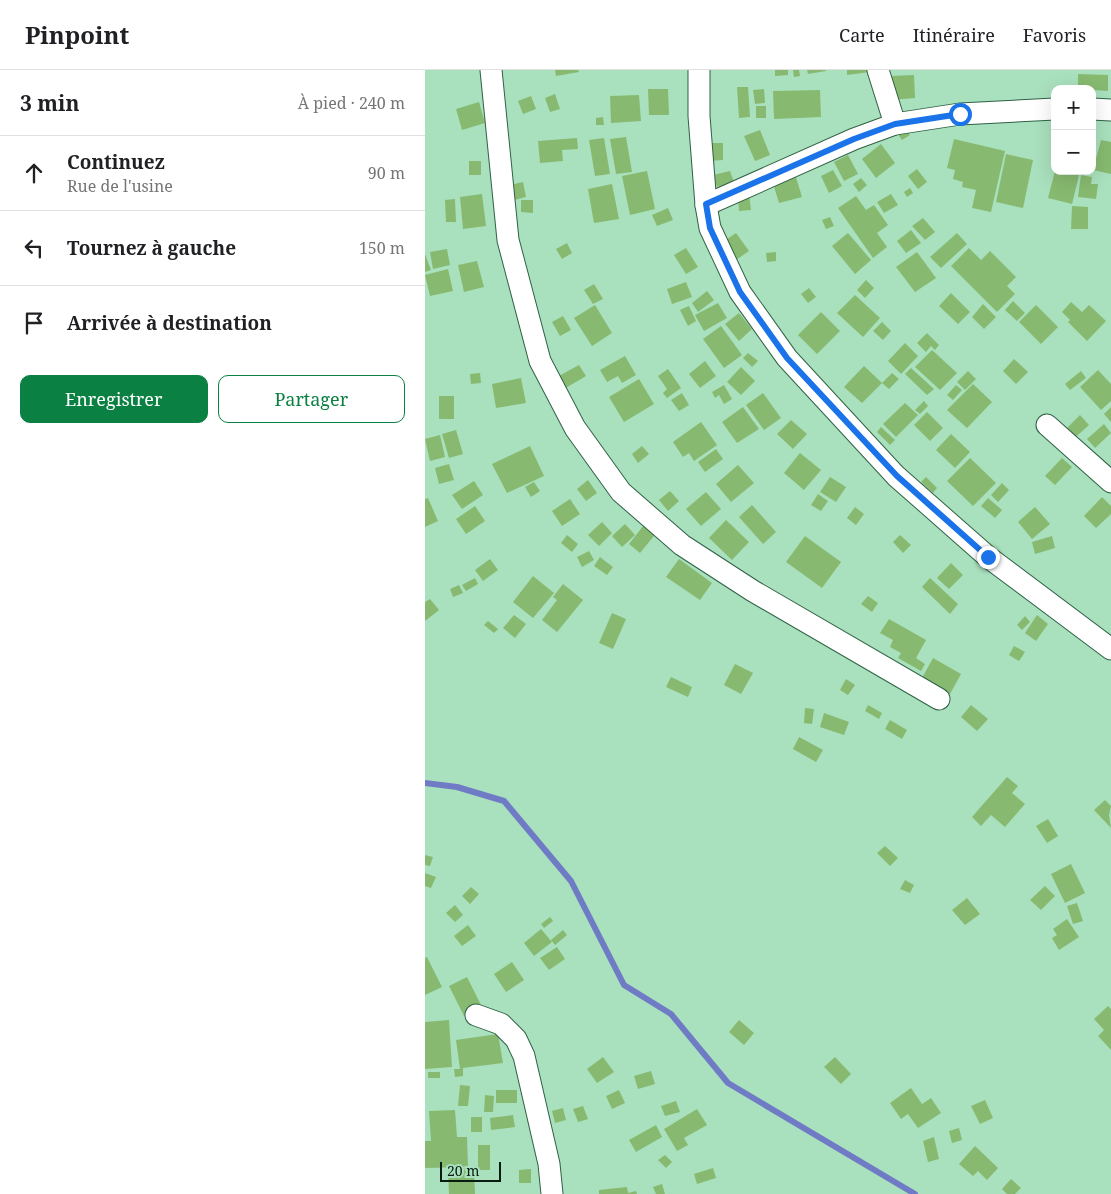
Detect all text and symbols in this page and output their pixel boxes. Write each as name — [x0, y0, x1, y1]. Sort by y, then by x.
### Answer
text: Pinpoint — [25, 18, 129, 51]
text: Carte — [839, 23, 885, 47]
text: Itinéraire — [913, 23, 995, 47]
text: Favoris — [1023, 23, 1086, 47]
map controls — [1051, 85, 1096, 175]
button: + — [1051, 85, 1096, 130]
text: 3 min — [20, 89, 79, 117]
text: À pied · 240 m — [298, 92, 405, 114]
route start — [949, 103, 972, 126]
button: − — [1051, 130, 1096, 175]
text: Continuez — [67, 149, 165, 175]
icon: ahead — [20, 159, 48, 187]
text: 90 m — [368, 162, 405, 184]
text: Rue de l'usine — [67, 175, 173, 197]
icon: left — [20, 234, 48, 262]
text: Tournez à gauche — [67, 235, 236, 261]
text: 150 m — [359, 237, 405, 259]
icon: arrive — [20, 309, 48, 337]
text: Arrivée à destination — [67, 310, 272, 336]
button: Enregistrer — [20, 375, 208, 423]
button: Partager — [218, 375, 405, 423]
route end — [977, 546, 1000, 569]
scale bar — [440, 1159, 501, 1182]
text: 20 m — [447, 1161, 480, 1180]

